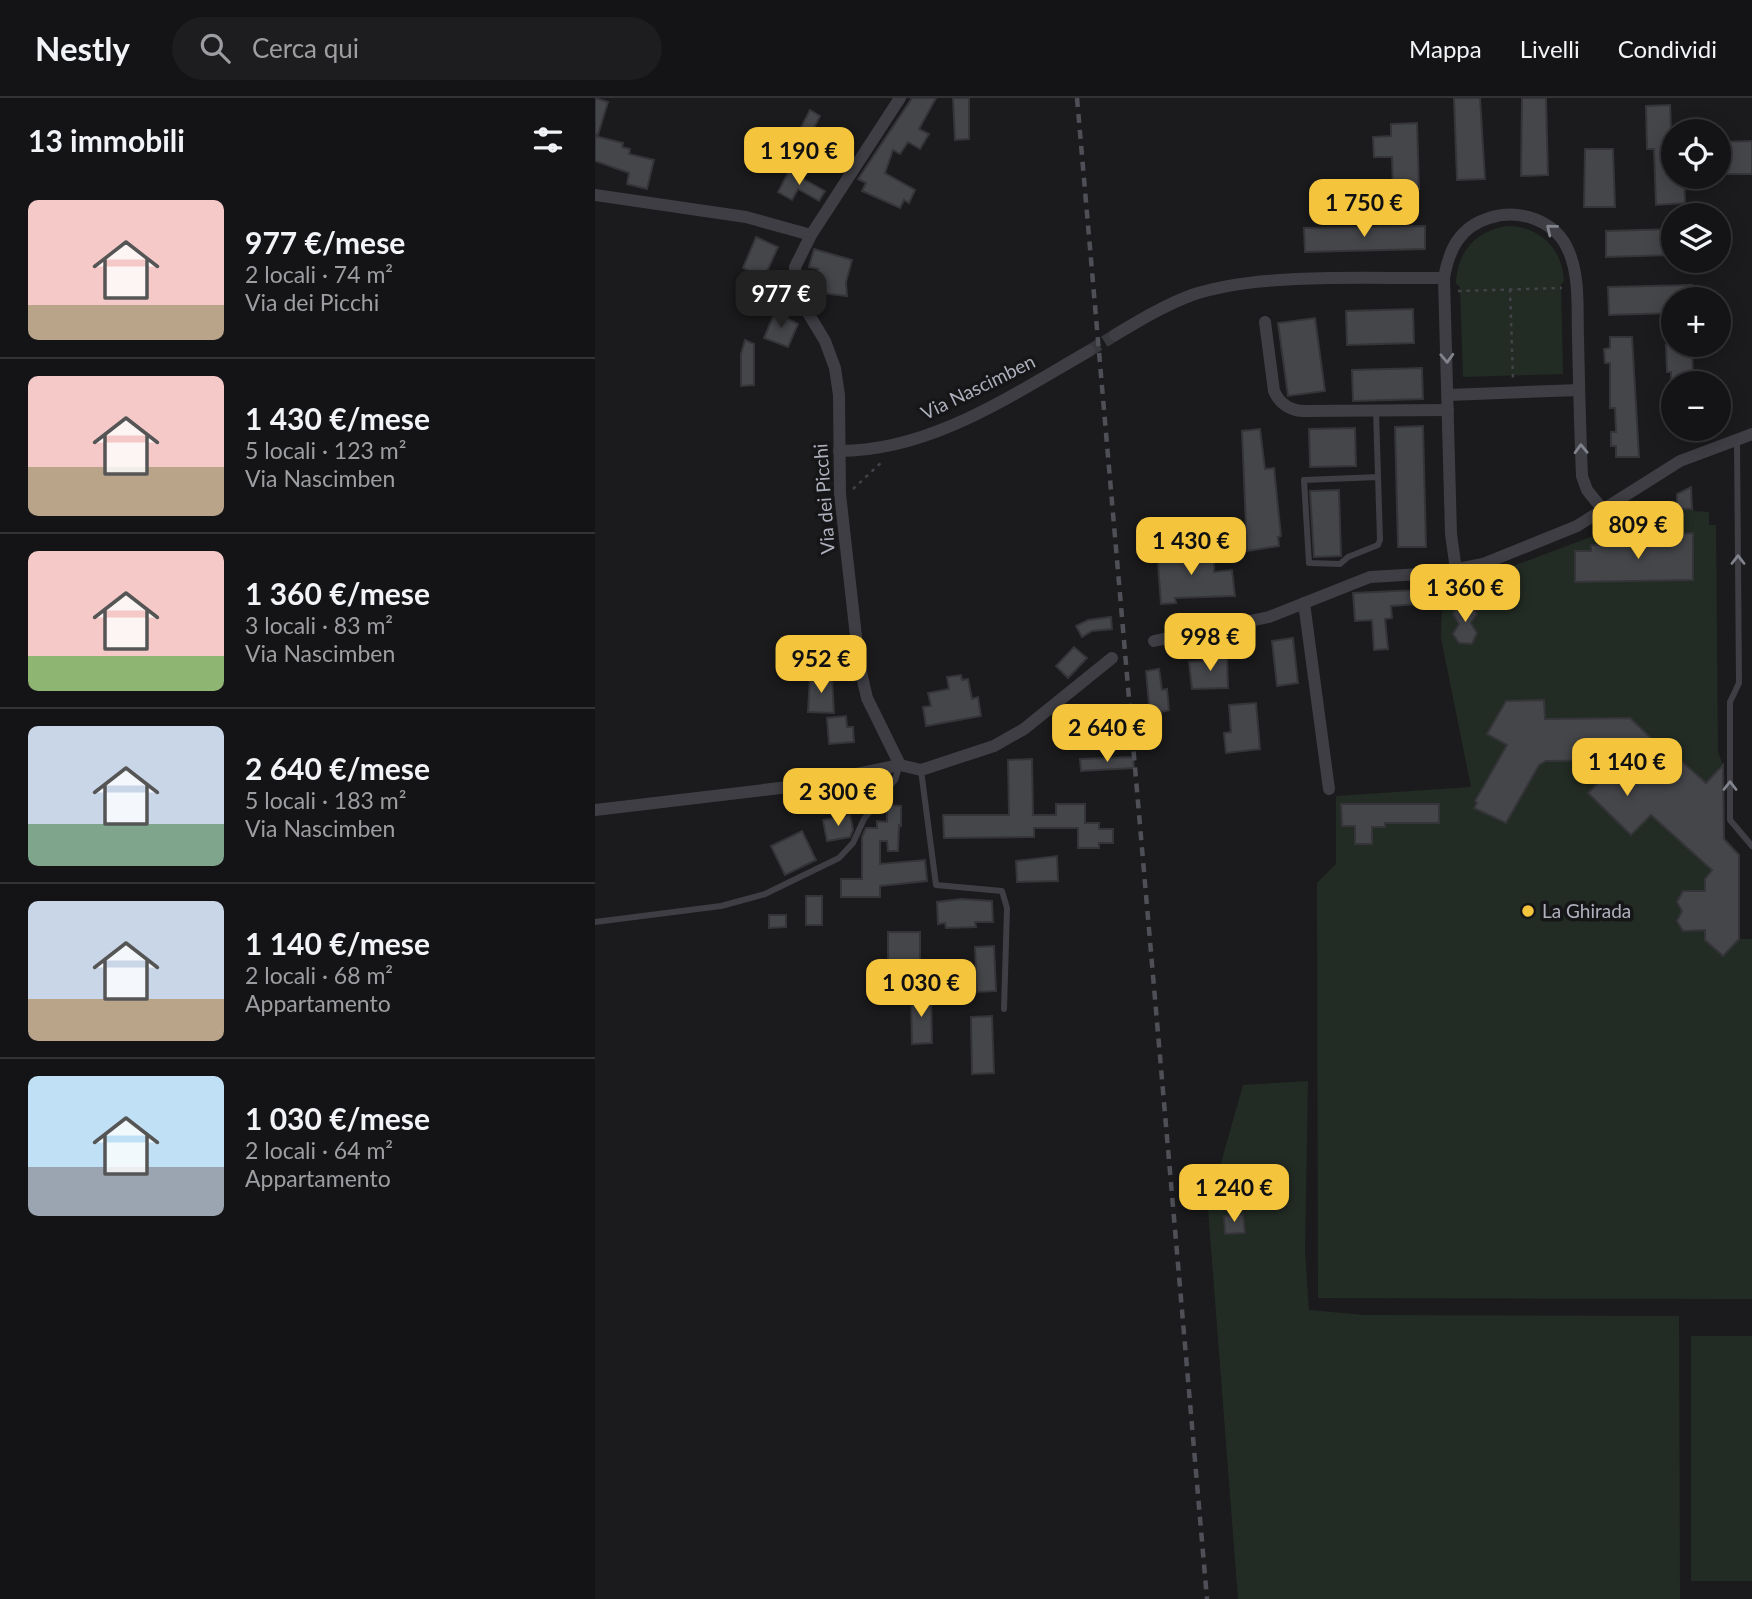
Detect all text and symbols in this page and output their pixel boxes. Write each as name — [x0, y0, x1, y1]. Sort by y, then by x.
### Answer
search box — [172, 17, 662, 80]
text: Nestly — [35, 28, 130, 68]
icon: search — [196, 29, 234, 67]
text: Cerca qui — [252, 32, 359, 64]
text: Mappa — [1409, 34, 1482, 63]
text: Livelli — [1520, 34, 1580, 63]
text: Condividi — [1618, 34, 1717, 63]
map controls — [1661, 119, 1731, 441]
button: locate — [1661, 119, 1731, 189]
icon: filters — [529, 121, 567, 159]
text: 13 immobili — [28, 122, 185, 158]
pin: 1 190 € — [734, 127, 864, 187]
text: 1 190 € — [760, 136, 838, 164]
pin: 1 750 € — [1299, 180, 1429, 239]
text: 1 750 € — [1325, 188, 1403, 216]
button: layers — [1661, 203, 1731, 273]
text: 977 €/mese — [245, 224, 405, 260]
one-way arrow — [1546, 225, 1558, 238]
icon: home — [84, 228, 168, 312]
text: 2 locali · 74 m² — [245, 260, 393, 288]
pin: 977 € — [732, 271, 830, 330]
text: 977 € — [752, 279, 810, 307]
button: + — [1661, 287, 1731, 357]
text: Via dei Picchi — [245, 288, 379, 316]
street label: Via Nascimben — [917, 349, 1039, 424]
one-way arrow — [1439, 353, 1454, 364]
button: − — [1661, 371, 1731, 441]
text: 1 430 €/mese — [245, 400, 430, 436]
icon: home — [84, 404, 168, 488]
text: 5 locali · 123 m² — [245, 436, 406, 464]
street label: Via dei Picchi — [808, 443, 839, 555]
one-way arrow — [1573, 443, 1589, 453]
text: Via Nascimben — [245, 464, 395, 492]
pin: 809 € — [1589, 502, 1687, 561]
text: 809 € — [1609, 510, 1667, 538]
pin: 1 430 € — [1126, 518, 1256, 577]
text: 1 430 € — [1152, 526, 1230, 554]
one-way arrow — [1730, 555, 1746, 565]
pin: 1 360 € — [1400, 564, 1530, 624]
text: 1 360 € — [1426, 573, 1504, 601]
text: 1 360 €/mese — [245, 575, 430, 611]
icon: home — [84, 579, 168, 663]
text: 3 locali · 83 m² — [245, 611, 393, 639]
pin: 998 € — [1161, 614, 1259, 673]
text: 998 € — [1181, 622, 1239, 650]
pin: 952 € — [772, 636, 870, 695]
text: Via Nascimben — [245, 639, 395, 667]
text: 952 € — [792, 644, 850, 672]
pin: 2 640 € — [1042, 704, 1172, 764]
text: 2 640 € — [1068, 713, 1146, 741]
pin: 1 140 € — [1562, 738, 1692, 798]
text: 1 140 € — [1588, 747, 1666, 775]
text: 2 640 €/mese — [245, 750, 430, 786]
icon: home — [84, 754, 168, 838]
pin: 2 300 € — [773, 768, 903, 828]
text: 2 300 € — [799, 777, 877, 805]
one-way arrow — [1722, 780, 1738, 791]
text: 5 locali · 183 m² — [245, 786, 406, 814]
text: Via Nascimben — [245, 814, 395, 842]
place label: La Ghirada — [1542, 899, 1631, 922]
marker: La Ghirada — [1520, 903, 1536, 919]
text: 1 140 €/mese — [245, 925, 430, 961]
icon: home — [84, 929, 168, 1013]
pin: 1 030 € — [856, 960, 986, 1019]
text: 2 locali · 68 m² — [245, 961, 393, 989]
text: 1 030 € — [882, 968, 960, 996]
text: Appartamento — [245, 989, 391, 1017]
text: 1 030 €/mese — [245, 1100, 430, 1136]
icon: home — [84, 1104, 168, 1188]
text: 2 locali · 64 m² — [245, 1136, 393, 1164]
text: Appartamento — [245, 1164, 391, 1192]
pin: 1 240 € — [1169, 1164, 1299, 1224]
text: 1 240 € — [1195, 1173, 1273, 1201]

